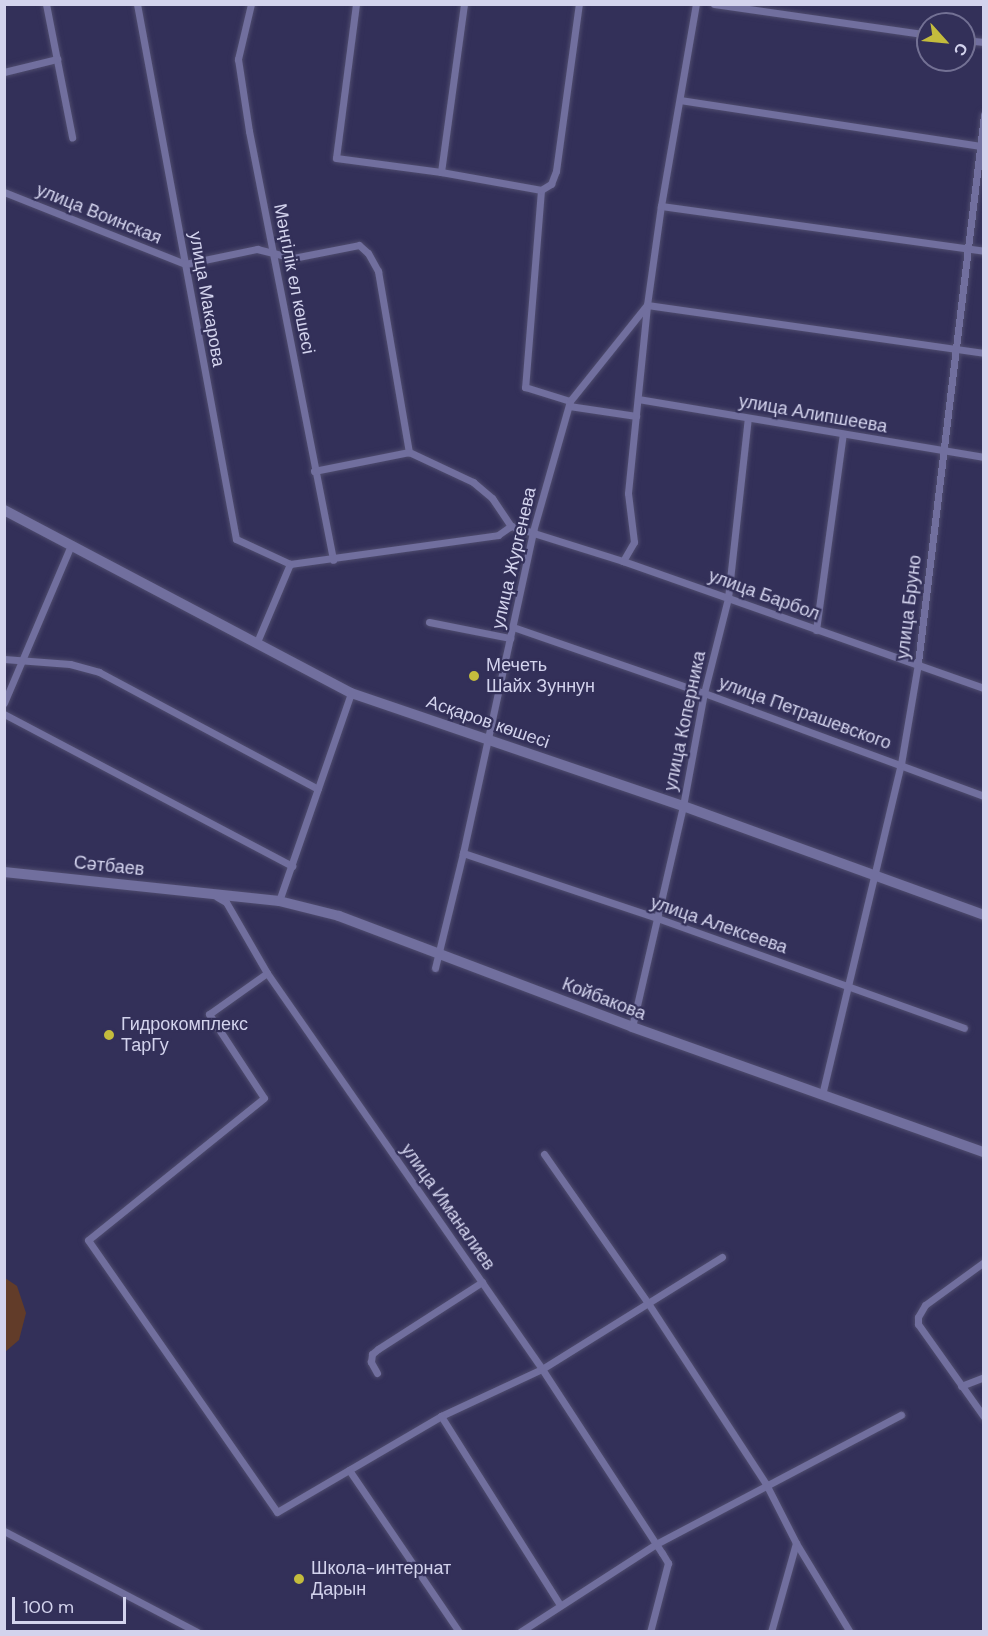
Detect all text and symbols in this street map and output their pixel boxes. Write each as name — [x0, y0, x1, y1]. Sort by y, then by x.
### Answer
north arrow — [916, 12, 976, 72]
text: С — [949, 40, 973, 59]
street label: улица Воинская — [33, 179, 165, 249]
street label: Мәңгілік ел көшесі — [269, 202, 319, 356]
street label: улица Макарова — [184, 230, 230, 368]
street label: улица Алипшеева — [737, 390, 889, 438]
street label: улица Жургенева — [487, 485, 541, 631]
street label: улица Бруно — [892, 554, 926, 660]
street label: улица Барбол — [706, 565, 822, 625]
street label: улица Коперника — [660, 649, 710, 793]
place label: Мечеть Шайх Зуннун — [486, 655, 595, 698]
marker: Мечеть Шайх Зуннун — [467, 669, 481, 683]
street label: улица Петрашевского — [716, 672, 894, 754]
street label: Асқаров көшесі — [424, 691, 552, 753]
street label: Сәтбаев — [73, 852, 145, 880]
street label: улица Алексеева — [648, 891, 790, 959]
street label: Койбакова — [559, 973, 649, 1025]
place label: Гидрокомплекс ТарГу — [121, 1014, 248, 1056]
marker: Гидрокомплекс ТарГу — [102, 1028, 116, 1042]
street label: улица Иманалиев — [396, 1140, 500, 1274]
place label: Школа-интернат Дарын — [311, 1558, 451, 1600]
marker: Школа-интернат Дарын — [292, 1572, 306, 1586]
scale bar — [15, 1585, 129, 1623]
text: 100 m — [23, 1595, 74, 1619]

